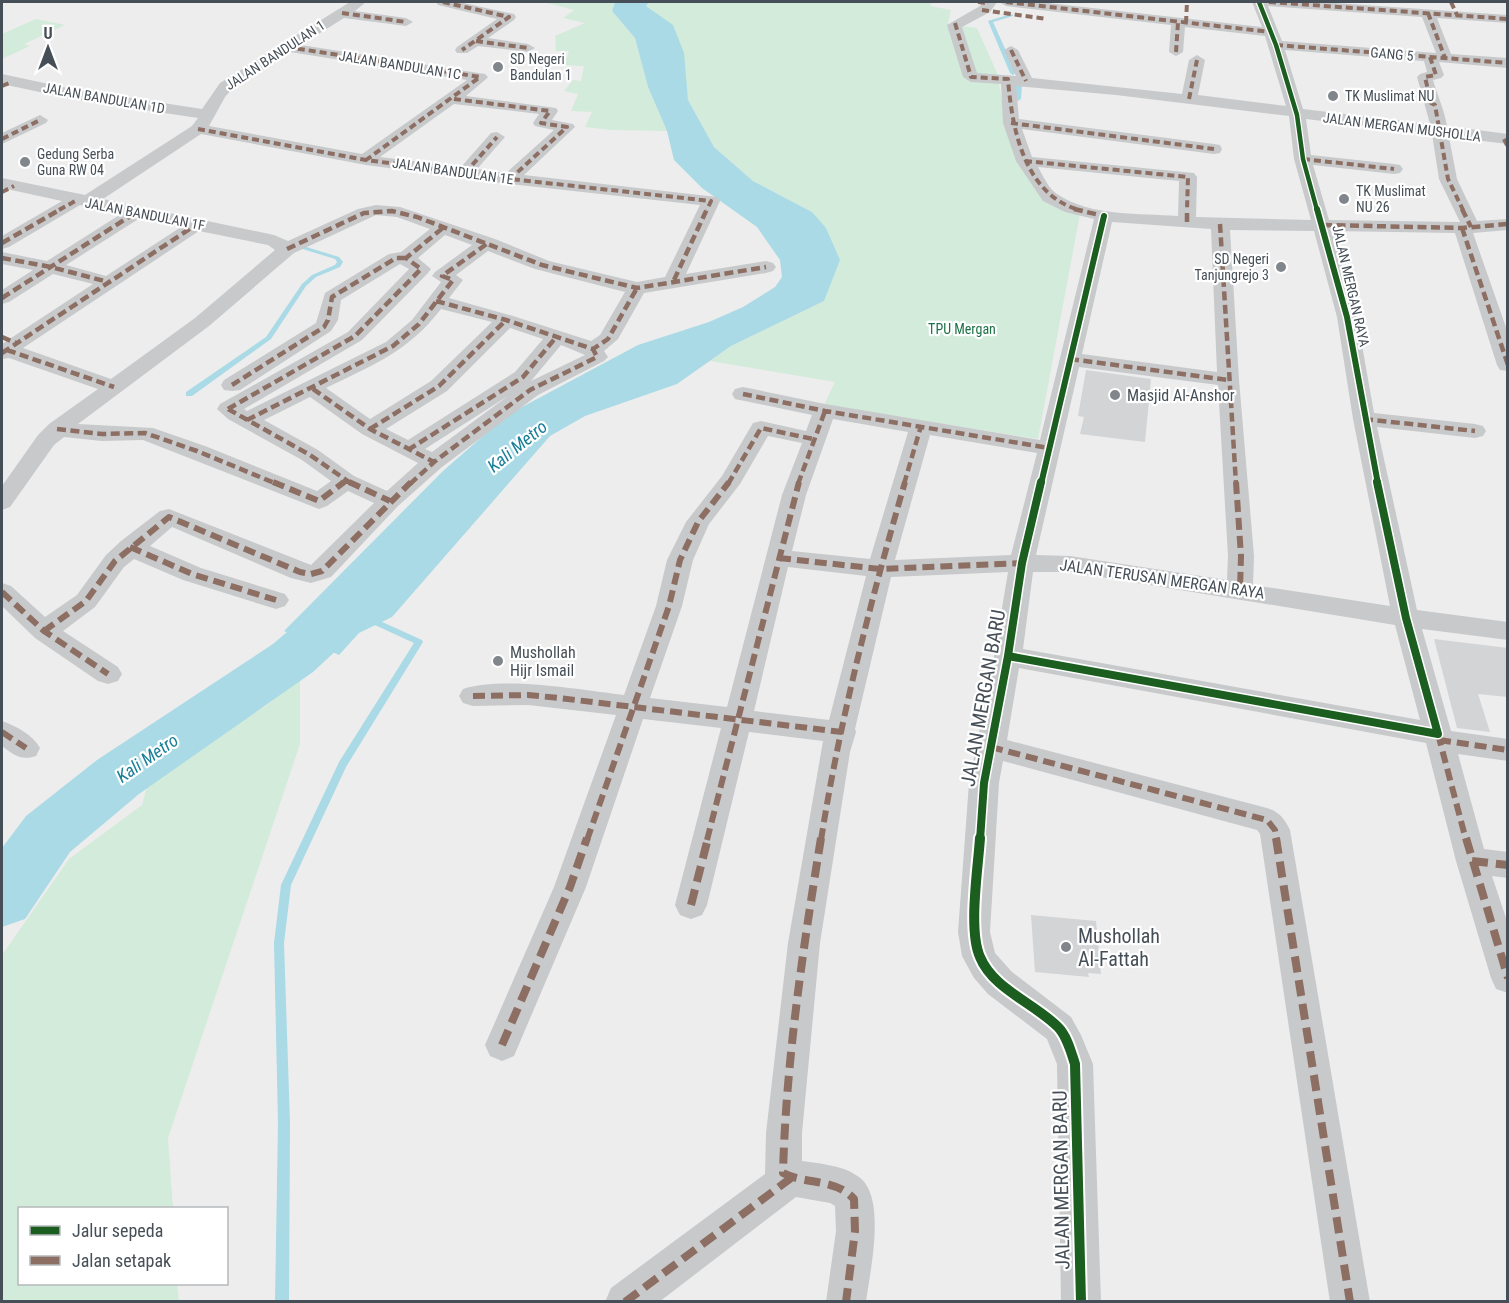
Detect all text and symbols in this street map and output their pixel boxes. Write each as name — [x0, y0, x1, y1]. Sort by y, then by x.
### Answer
street label: JALAN BANDULAN 1 — [222, 17, 328, 93]
north arrow — [18, 18, 78, 78]
text: U — [43, 24, 53, 43]
street label: GANG 5 — [1370, 44, 1414, 64]
street label: JALAN BANDULAN 1C — [338, 47, 462, 83]
place label: SD Negeri Bandulan 1 — [510, 51, 572, 83]
marker: SD Negeri Bandulan 1 — [491, 60, 505, 74]
street label: JALAN BANDULAN 1D — [42, 79, 166, 117]
place label: TK Muslimat NU — [1345, 88, 1435, 104]
marker: TK Muslimat NU — [1326, 89, 1340, 103]
street label: JALAN MERGAN MUSHOLLA — [1322, 109, 1482, 145]
place label: Gedung Serba Guna RW 04 — [37, 146, 114, 178]
marker: Gedung Serba Guna RW 04 — [18, 155, 32, 169]
street label: JALAN BANDULAN 1E — [391, 155, 515, 187]
place label: TK Muslimat NU 26 — [1356, 183, 1426, 215]
marker: TK Muslimat NU 26 — [1337, 192, 1351, 206]
street label: JALAN BANDULAN 1F — [84, 195, 207, 234]
street label: JALAN MERGAN RAYA — [1329, 224, 1373, 348]
place label: SD Negeri Tanjungrejo 3 — [1194, 251, 1269, 283]
marker: SD Negeri Tanjungrejo 3 — [1274, 260, 1288, 274]
park label: TPU Mergan — [928, 321, 996, 337]
place label: Masjid Al-Anshor — [1127, 386, 1235, 405]
marker: Masjid Al-Anshor — [1108, 388, 1122, 402]
water label: Kali Metro — [483, 416, 551, 476]
street label: JALAN TERUSAN MERGAN RAYA — [1058, 555, 1266, 603]
street label: JALAN MERGAN BARU — [956, 608, 1010, 788]
place label: Mushollah Hijr Ismail — [510, 643, 576, 680]
marker: Mushollah Hijr Ismail — [491, 654, 505, 668]
water label: Kali Metro — [112, 729, 182, 787]
place label: Mushollah Al-Fattah — [1078, 924, 1160, 971]
marker: Mushollah Al-Fattah — [1059, 940, 1073, 954]
street label: JALAN MERGAN BARU — [1047, 1090, 1075, 1270]
legend — [18, 1207, 228, 1285]
text: Jalur sepeda — [72, 1220, 163, 1241]
text: Jalan setapak — [72, 1250, 171, 1271]

